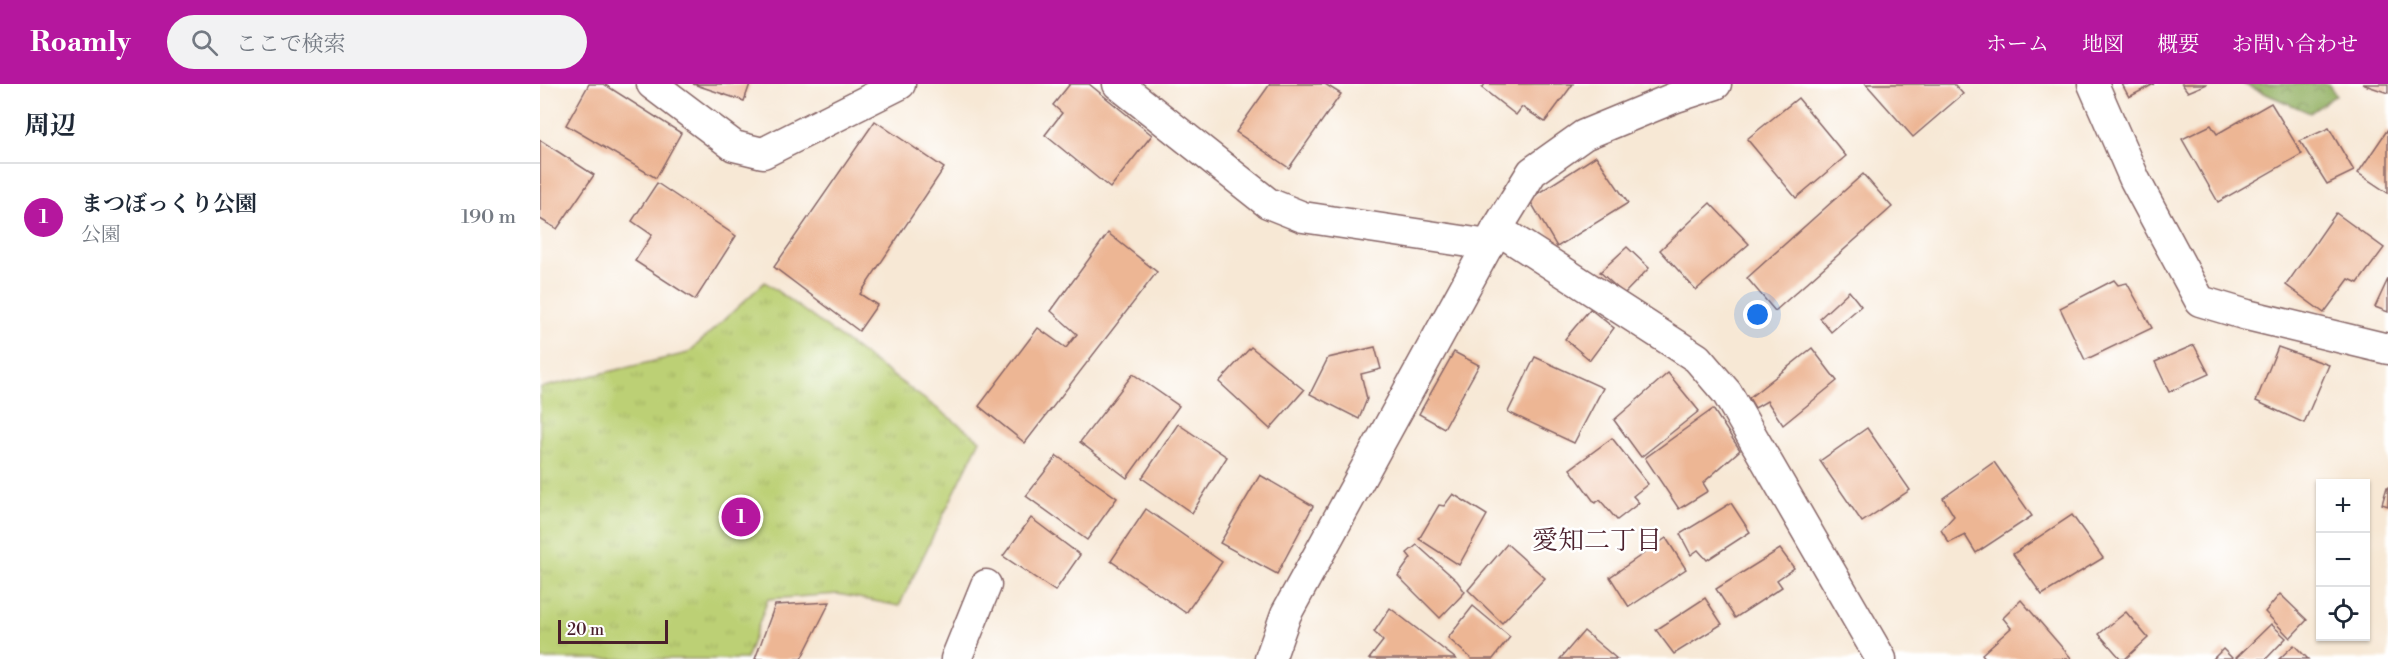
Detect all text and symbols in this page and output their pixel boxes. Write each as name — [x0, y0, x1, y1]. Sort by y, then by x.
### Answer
search box — [167, 15, 587, 69]
text: Roamly — [30, 25, 131, 60]
icon: search — [188, 26, 221, 59]
text: ここで検索 — [236, 31, 346, 58]
text: ホーム — [1986, 32, 2049, 58]
text: 地図 — [2082, 32, 2124, 58]
text: 概要 — [2157, 32, 2199, 58]
text: お問い合わせ — [2232, 32, 2358, 58]
text: 周辺 — [24, 110, 76, 142]
text: まつぼっくり公園 — [81, 191, 257, 218]
text: 1 — [39, 205, 48, 230]
text: 190 m — [461, 205, 516, 230]
text: 公園 — [81, 223, 121, 248]
your location — [1743, 300, 1772, 329]
map controls — [2316, 479, 2370, 641]
button: + — [2316, 479, 2370, 533]
pin: 1 — [722, 494, 760, 540]
district label: 愛知二丁目 — [1532, 525, 1662, 557]
button: − — [2316, 533, 2370, 587]
button: locate — [2316, 587, 2370, 641]
scale bar — [558, 617, 668, 644]
text: 20 m — [567, 620, 604, 640]

